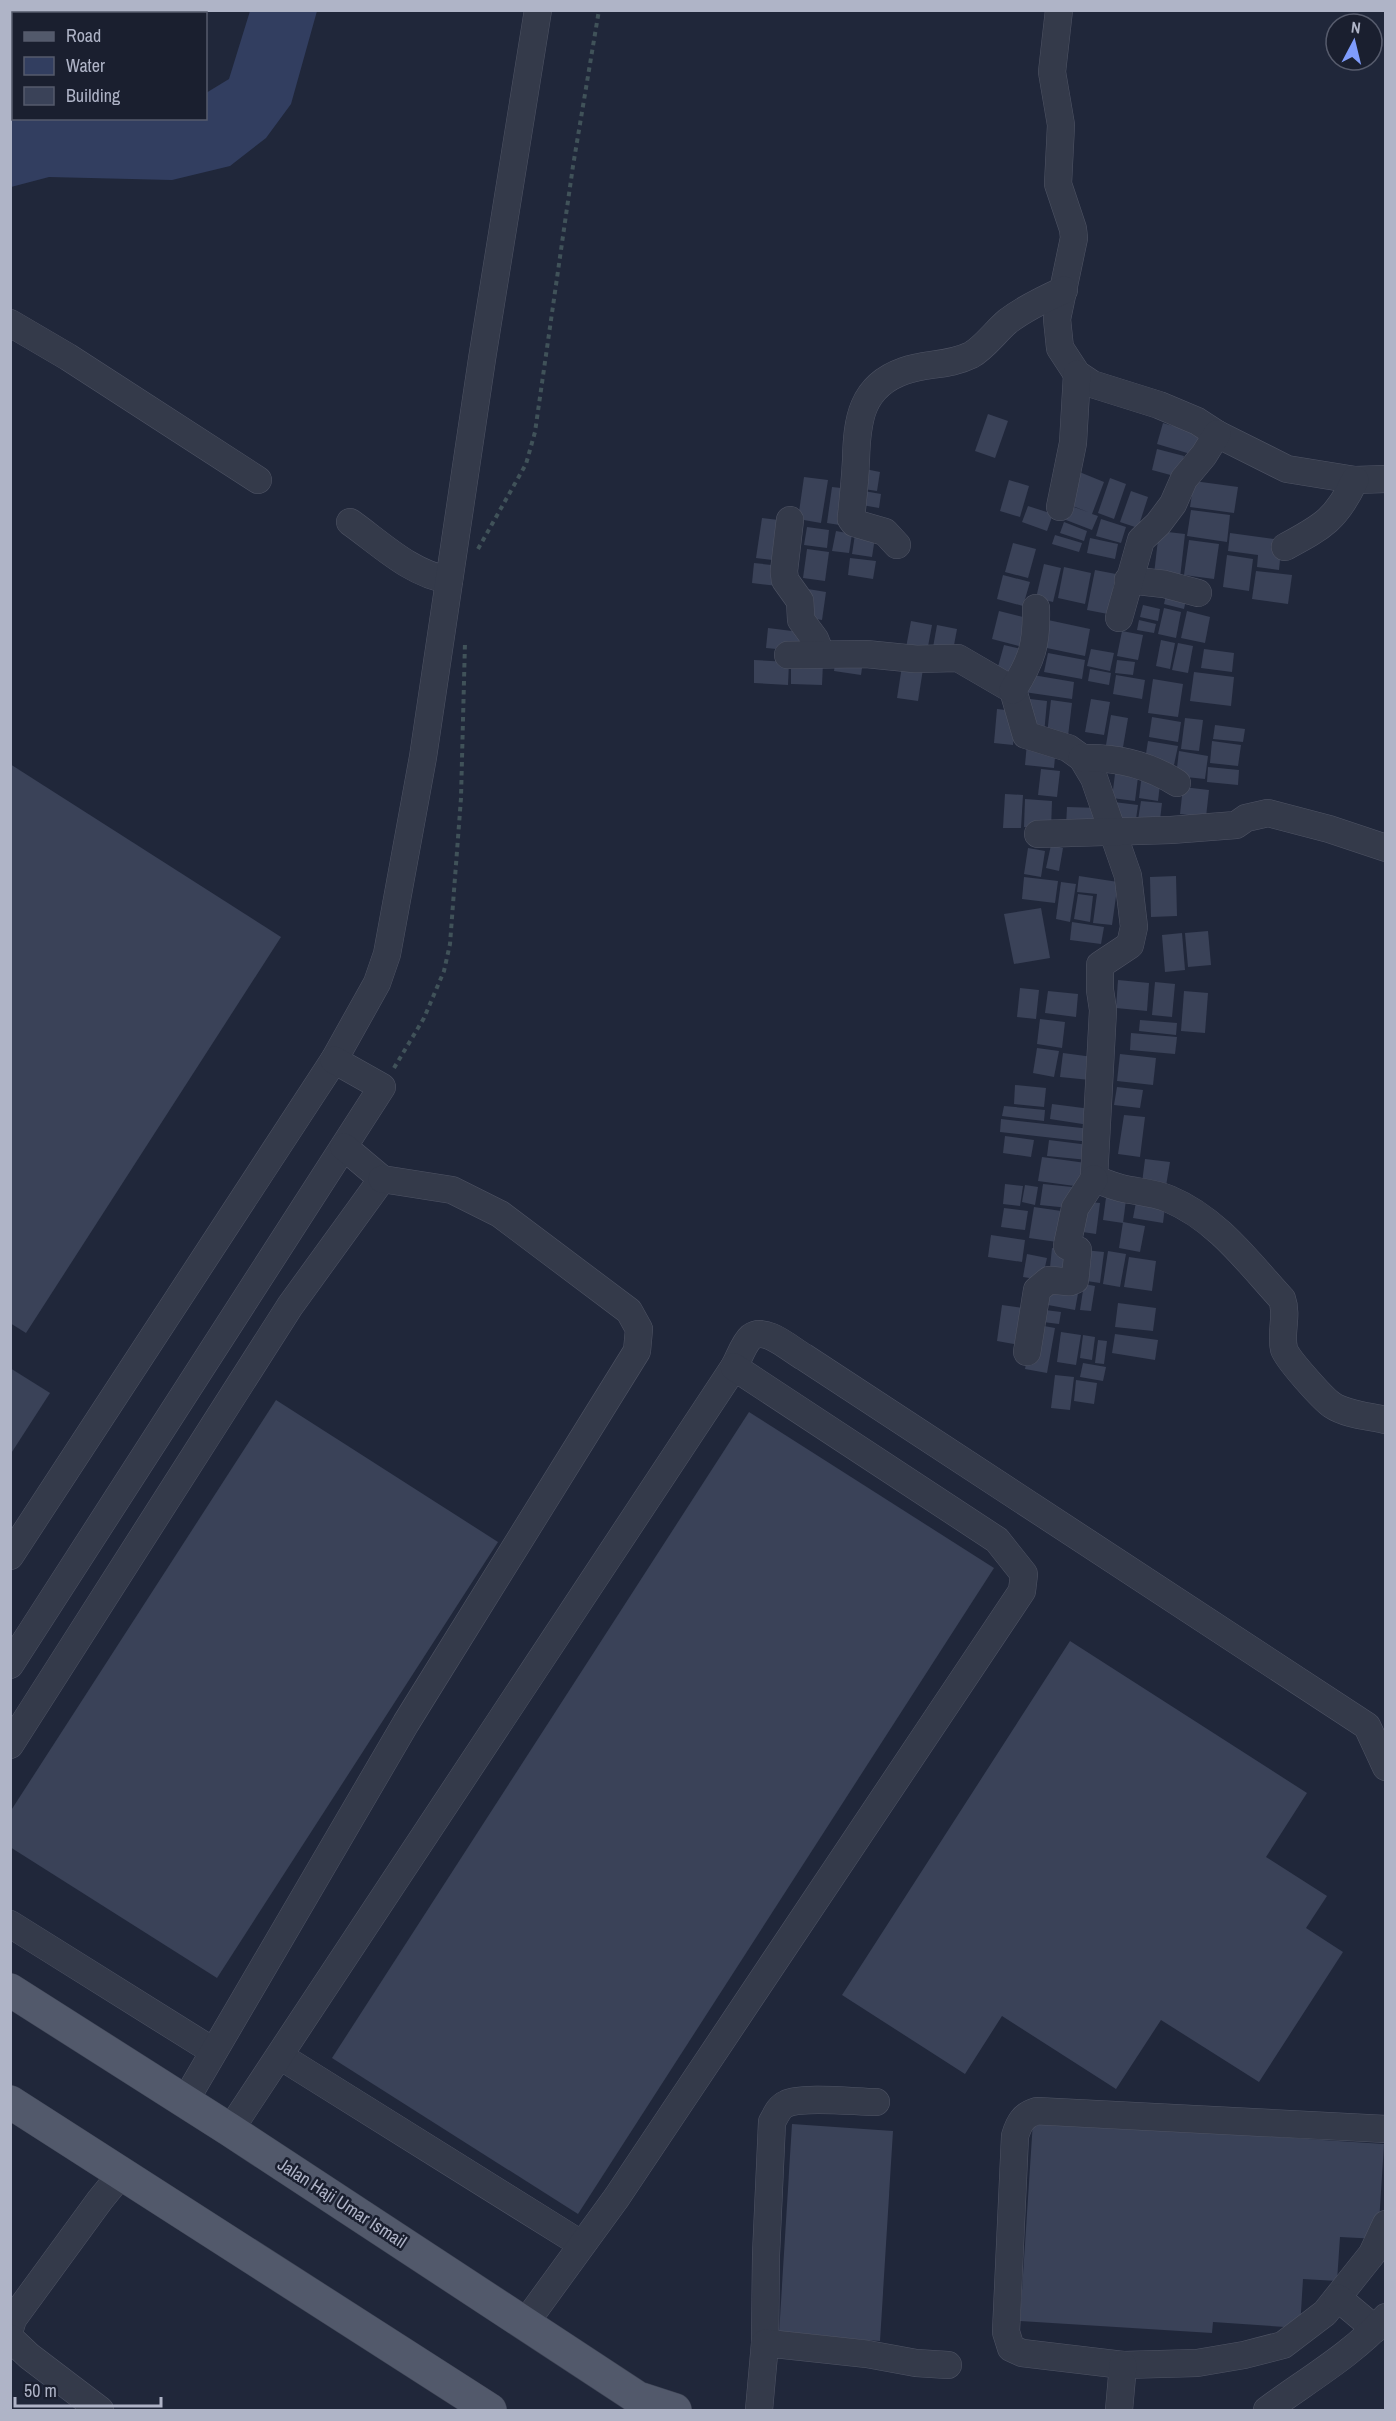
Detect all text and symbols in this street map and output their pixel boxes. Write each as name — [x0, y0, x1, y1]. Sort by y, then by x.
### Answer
legend — [12, 12, 207, 120]
north arrow — [1324, 12, 1384, 72]
text: N — [1350, 16, 1362, 39]
text: Road — [66, 23, 101, 48]
text: Water — [66, 53, 105, 78]
text: Building — [66, 83, 121, 108]
street label: Jalan Haji Umar Ismail — [273, 2151, 412, 2254]
scale bar — [15, 2370, 160, 2408]
text: 50 m — [24, 2378, 57, 2403]

